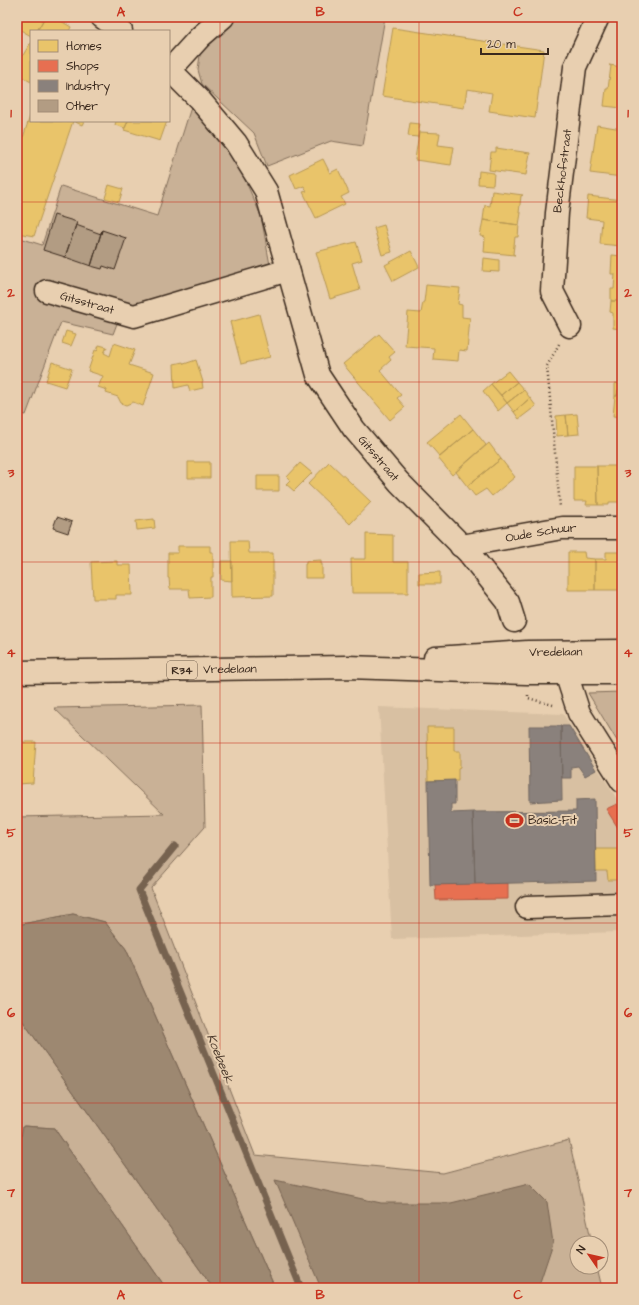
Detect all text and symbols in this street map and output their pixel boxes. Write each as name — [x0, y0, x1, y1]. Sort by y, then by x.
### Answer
text: A — [117, 3, 126, 21]
text: B — [315, 3, 325, 21]
text: C — [513, 3, 523, 21]
legend — [30, 30, 170, 122]
scale bar — [481, 30, 548, 56]
text: 20 m — [487, 36, 516, 53]
text: Homes — [66, 38, 102, 55]
text: Shops — [66, 58, 99, 75]
text: Industry — [66, 78, 111, 96]
text: Other — [66, 98, 98, 115]
text: 1 — [10, 104, 12, 122]
text: 1 — [627, 104, 629, 122]
street label: Beckhofstraat — [549, 128, 576, 214]
text: 2 — [6, 284, 15, 302]
text: 2 — [623, 284, 632, 302]
street label: Gitsstraat — [58, 287, 116, 319]
street label: Gitsstraat — [354, 432, 403, 485]
text: 3 — [7, 464, 15, 482]
text: 3 — [624, 464, 632, 482]
street label: Oude Schuur — [504, 520, 577, 547]
street label: Vredelaan — [529, 643, 583, 661]
text: 4 — [7, 644, 16, 662]
text: 4 — [624, 644, 633, 662]
street label: Vredelaan — [203, 660, 257, 678]
road number: R34 — [167, 661, 197, 679]
sports icon: Basic-Fit — [505, 810, 525, 830]
place label: Basic-Fit — [528, 812, 577, 829]
text: 5 — [6, 824, 16, 842]
text: 5 — [623, 824, 633, 842]
text: 6 — [7, 1004, 16, 1022]
text: 6 — [624, 1004, 633, 1022]
water label: Koebeek — [202, 1031, 238, 1087]
text: 7 — [6, 1184, 16, 1202]
text: 7 — [623, 1184, 633, 1202]
north arrow — [569, 1235, 609, 1275]
text: N — [573, 1243, 589, 1257]
text: A — [117, 1286, 126, 1304]
text: B — [315, 1286, 325, 1304]
text: C — [513, 1286, 523, 1304]

